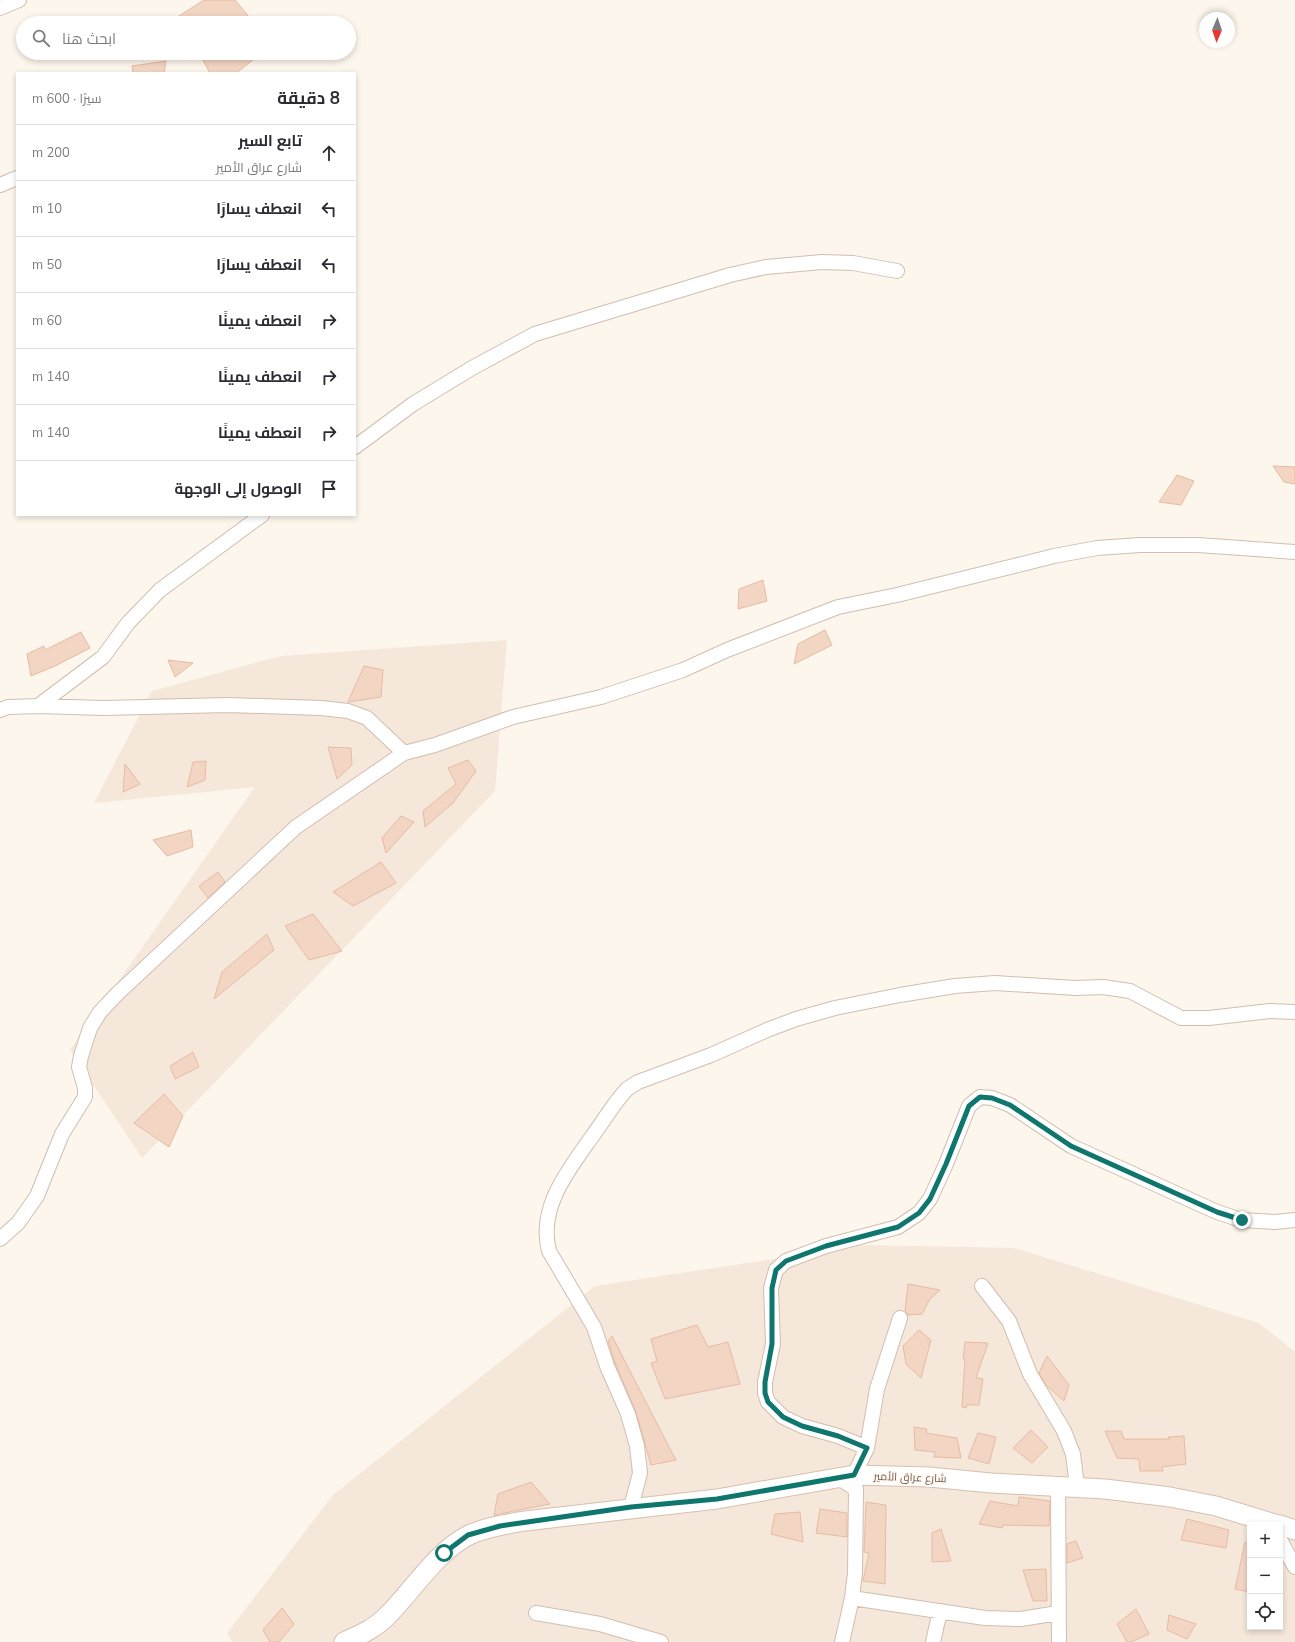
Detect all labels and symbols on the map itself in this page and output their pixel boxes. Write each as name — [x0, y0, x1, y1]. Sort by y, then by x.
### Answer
north arrow — [1199, 12, 1235, 48]
route end — [1233, 1211, 1251, 1229]
street label: شارع عراق الأمير — [872, 1469, 947, 1486]
route start — [435, 1544, 453, 1562]

